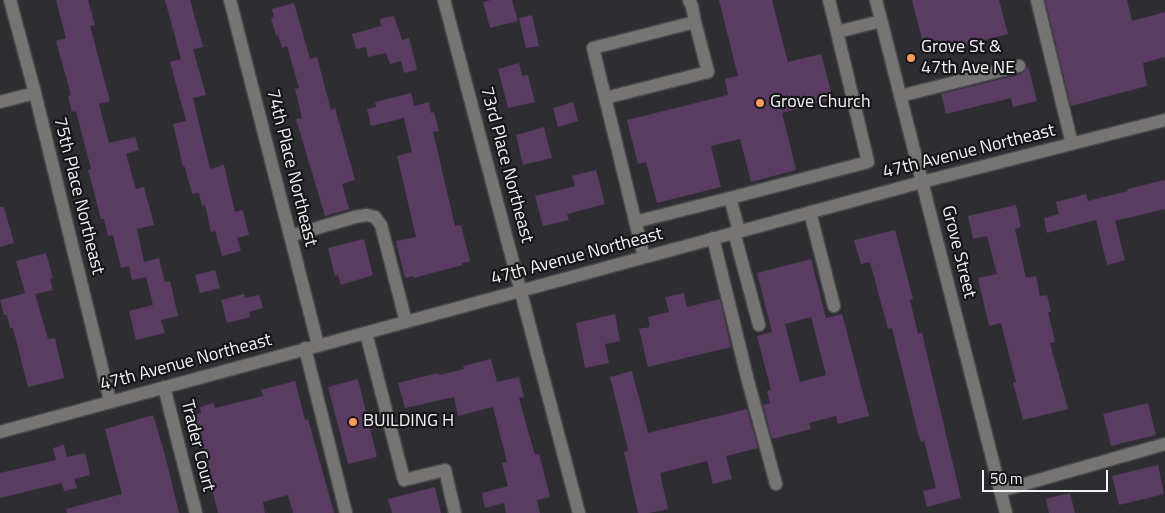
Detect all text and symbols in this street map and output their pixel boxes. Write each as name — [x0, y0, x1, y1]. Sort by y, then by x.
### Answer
place label: Grove St & 47th Ave NE — [921, 37, 1015, 80]
marker: Grove St & 47th Ave NE — [905, 52, 917, 64]
street label: 73rd Place Northeast — [475, 85, 537, 245]
street label: 74th Place Northeast — [261, 87, 321, 249]
place label: Grove Church — [770, 92, 871, 114]
marker: Grove Church — [754, 97, 766, 109]
street label: 75th Place Northeast — [48, 115, 108, 277]
street label: 47th Avenue Northeast — [881, 120, 1057, 184]
street label: Grove Street — [936, 204, 980, 300]
street label: 47th Avenue Northeast — [489, 224, 665, 290]
street label: 47th Avenue Northeast — [98, 330, 274, 396]
street label: Trader Court — [175, 398, 219, 494]
place label: BUILDING H — [363, 411, 454, 433]
marker: BUILDING H — [347, 416, 359, 428]
scale bar — [985, 460, 1111, 492]
text: 50 m — [990, 467, 1023, 490]

